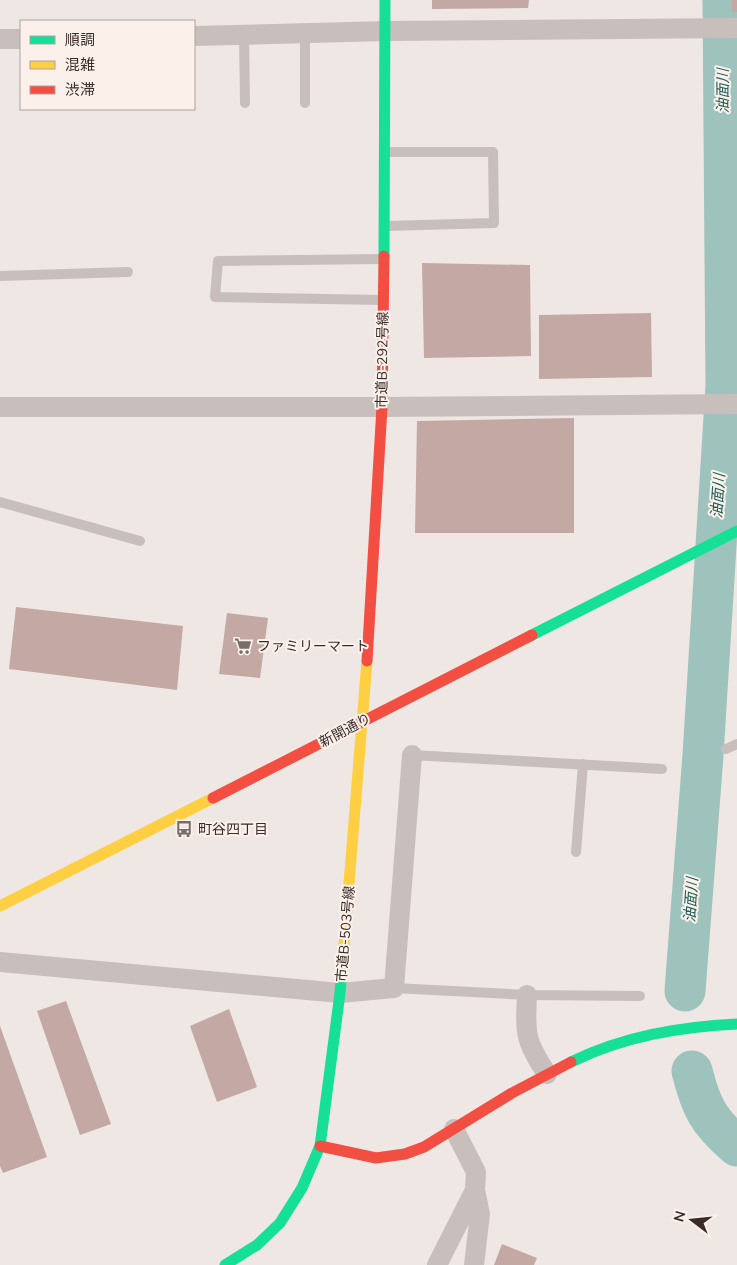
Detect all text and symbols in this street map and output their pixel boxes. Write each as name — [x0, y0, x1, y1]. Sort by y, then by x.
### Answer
legend — [20, 20, 195, 110]
text: 順調 — [65, 30, 95, 49]
text: 混雑 — [65, 55, 95, 74]
water label: 油面川 — [713, 67, 732, 114]
text: 渋滞 — [65, 80, 95, 99]
street label: 市道B-292号線 — [372, 311, 392, 409]
water label: 油面川 — [706, 471, 729, 519]
supermarket icon: ファミリーマート — [233, 636, 253, 656]
place label: ファミリーマート — [257, 637, 369, 655]
street label: 新開通り — [316, 709, 374, 751]
bus stop icon: 町谷四丁目 — [174, 819, 194, 839]
place label: 町谷四丁目 — [198, 820, 268, 838]
water label: 油面川 — [679, 875, 702, 923]
street label: 市道B-503号線 — [332, 885, 358, 983]
north arrow — [667, 1195, 717, 1245]
text: N — [669, 1209, 690, 1224]

